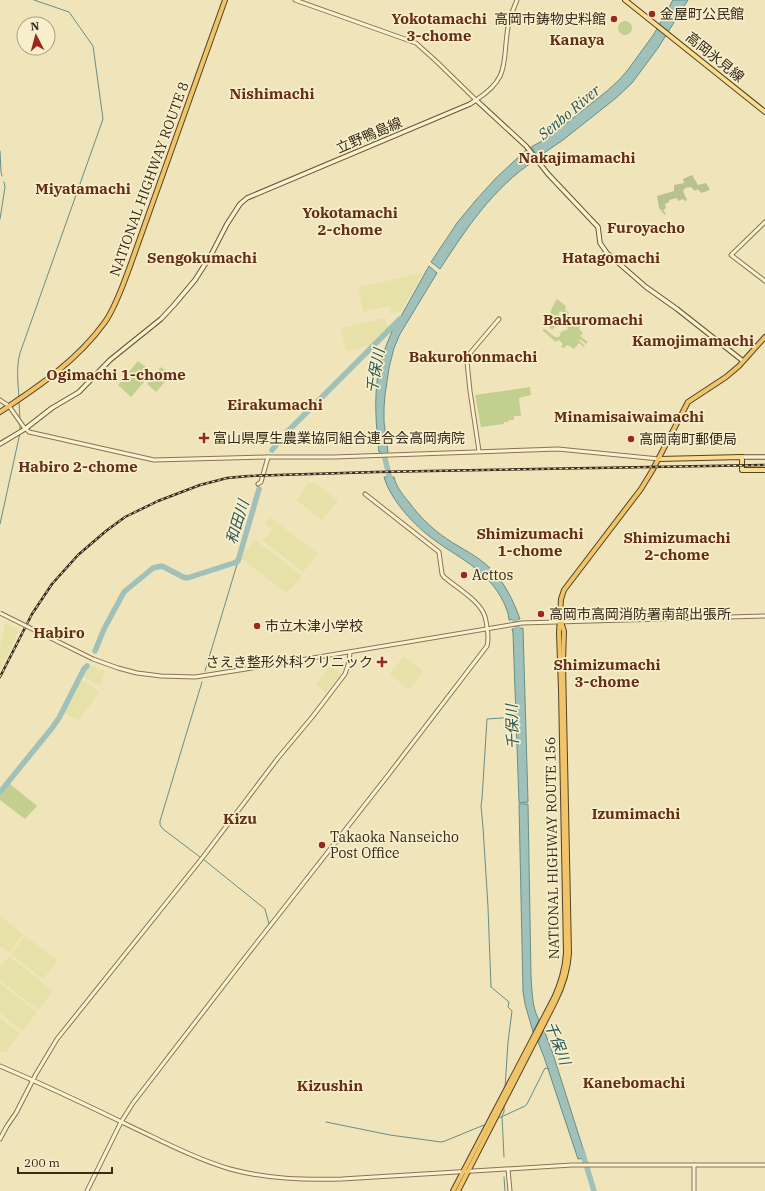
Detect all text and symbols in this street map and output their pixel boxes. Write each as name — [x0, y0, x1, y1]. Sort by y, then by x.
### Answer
place label: 金屋町公民館 — [660, 5, 744, 23]
district label: Yokotamachi 3-chome — [391, 9, 487, 45]
marker: 金屋町公民館 — [647, 9, 657, 19]
place label: 高岡市鋳物史料館 — [494, 10, 606, 28]
marker: 高岡市鋳物史料館 — [609, 14, 619, 24]
north arrow — [16, 16, 56, 56]
text: N — [30, 19, 40, 33]
street label: 高岡氷見線 — [682, 28, 748, 86]
district label: Kanaya — [549, 30, 605, 49]
street label: NATIONAL HIGHWAY ROUTE 8 — [105, 79, 193, 279]
water label: Senbo River — [533, 80, 604, 144]
district label: Nishimachi — [229, 84, 315, 103]
street label: 立野鴨島線 — [333, 113, 405, 157]
district label: Nakajimamachi — [518, 148, 636, 167]
district label: Miyatamachi — [35, 179, 131, 198]
district label: Yokotamachi 2-chome — [302, 203, 398, 239]
district label: Furoyacho — [607, 218, 685, 237]
district label: Sengokumachi — [147, 248, 257, 267]
district label: Hatagomachi — [562, 248, 660, 267]
district label: Bakuromachi — [543, 310, 643, 329]
district label: Kamojimamachi — [632, 331, 754, 350]
water label: 千保川 — [362, 345, 389, 395]
district label: Bakurohonmachi — [409, 347, 537, 366]
district label: Ogimachi 1-chome — [46, 365, 186, 384]
district label: Eirakumachi — [227, 395, 323, 414]
district label: Minamisaiwaimachi — [554, 407, 704, 426]
place label: 富山県厚生農業協同組合連合会高岡病院 — [213, 429, 465, 447]
place label: 高岡南町郵便局 — [639, 430, 737, 448]
marker: 富山県厚生農業協同組合連合会高岡病院 — [198, 432, 210, 444]
marker: 高岡南町郵便局 — [626, 434, 636, 444]
district label: Habiro 2-chome — [18, 457, 138, 476]
water label: 和田川 — [221, 496, 253, 546]
district label: Shimizumachi 1-chome — [476, 524, 584, 560]
district label: Shimizumachi 2-chome — [623, 528, 731, 564]
place label: Acttos — [472, 566, 513, 584]
marker: Acttos — [459, 570, 469, 580]
place label: 高岡市高岡消防署南部出張所 — [549, 605, 731, 623]
marker: 高岡市高岡消防署南部出張所 — [536, 609, 546, 619]
place label: 市立木津小学校 — [265, 617, 363, 635]
marker: 市立木津小学校 — [252, 621, 262, 631]
district label: Habiro — [33, 623, 85, 642]
place label: さえき整形外科クリニック — [205, 653, 373, 671]
district label: Shimizumachi 3-chome — [553, 655, 661, 691]
marker: さえき整形外科クリニック — [376, 656, 388, 668]
water label: 千保川 — [502, 702, 522, 750]
street label: NATIONAL HIGHWAY ROUTE 156 — [541, 737, 563, 959]
district label: Izumimachi — [592, 804, 680, 823]
district label: Kizu — [223, 809, 257, 828]
place label: Takaoka Nanseicho Post Office — [330, 828, 459, 862]
marker: Takaoka Nanseicho Post Office — [317, 840, 327, 850]
water label: 千保川 — [541, 1019, 576, 1069]
district label: Kanebomachi — [583, 1073, 685, 1092]
district label: Kizushin — [297, 1076, 363, 1095]
scale bar — [18, 1149, 112, 1175]
text: 200 m — [24, 1155, 60, 1170]

